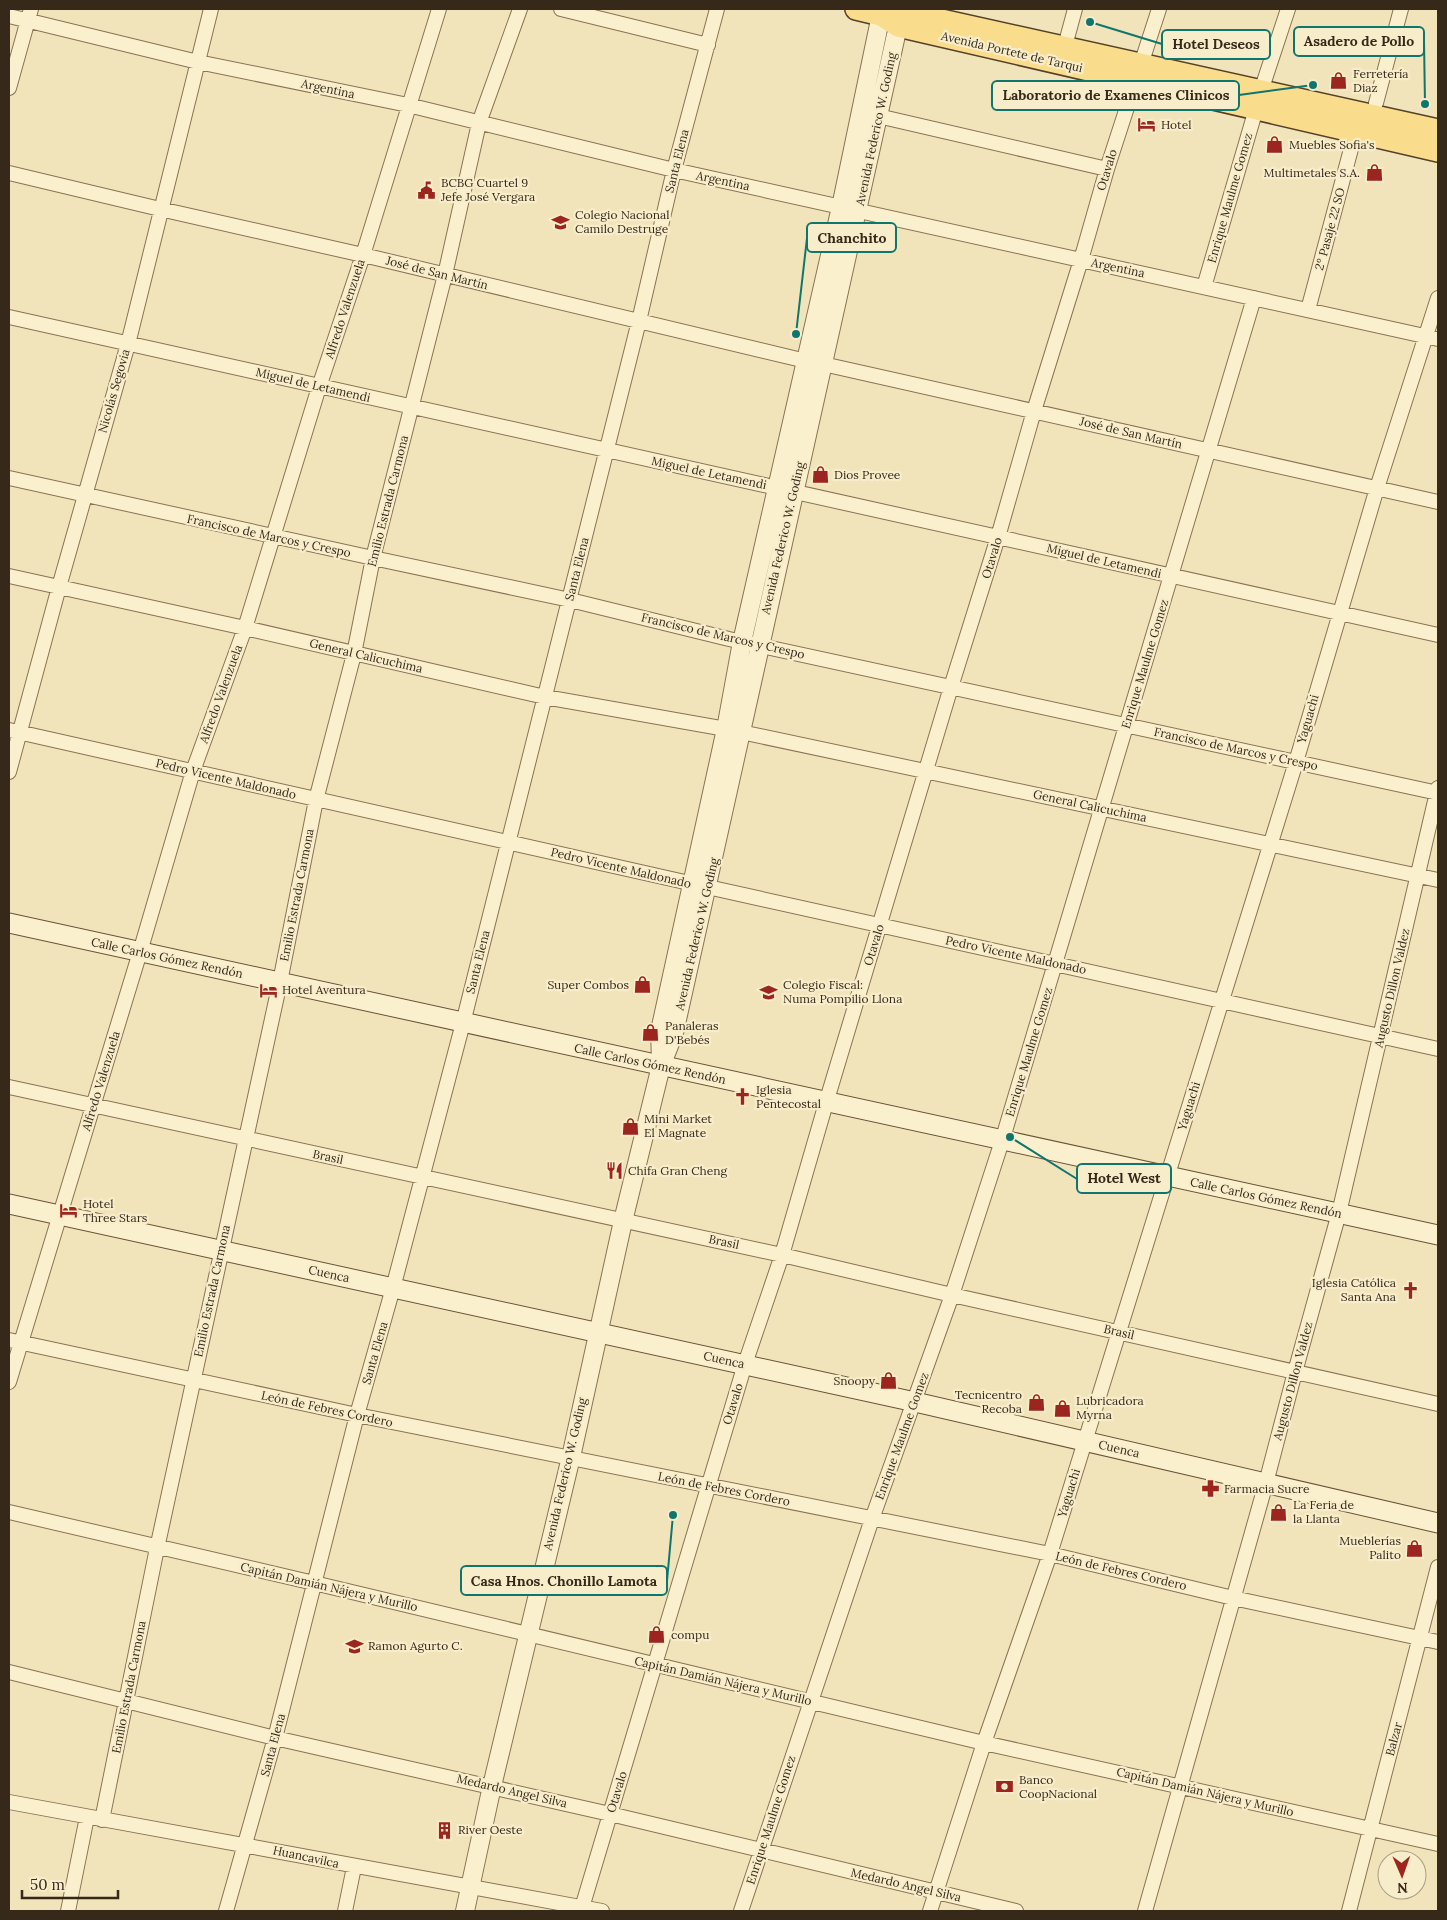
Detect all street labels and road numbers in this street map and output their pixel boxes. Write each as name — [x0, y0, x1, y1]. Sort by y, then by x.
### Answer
street label: Avenida Portete de Tarqui — [939, 28, 1084, 75]
street label: Avenida Federico W. Goding — [852, 50, 899, 208]
street label: Argentina — [299, 75, 356, 102]
street label: Santa Elena — [661, 128, 692, 194]
street label: Enrique Maulme Gomez — [1204, 131, 1255, 265]
street label: Otavalo — [1093, 147, 1120, 192]
street label: Argentina — [694, 167, 751, 194]
street label: 2º Pasaje 22 SO — [1311, 186, 1348, 272]
street label: José de San Martín — [384, 252, 490, 292]
street label: Argentina — [1089, 254, 1146, 281]
street label: Alfredo Valenzuela — [321, 257, 368, 361]
street label: Nicolás Segovia — [94, 347, 133, 435]
street label: Miguel de Letamendi — [254, 364, 372, 405]
street label: José de San Martín — [1077, 413, 1184, 452]
street label: Emilio Estrada Carmona — [364, 434, 411, 568]
street label: Miguel de Letamendi — [650, 453, 768, 492]
street label: Avenida Federico W. Goding — [757, 460, 807, 617]
street label: Francisco de Marcos y Crespo — [186, 511, 352, 560]
street label: Otavalo — [978, 535, 1005, 580]
street label: Santa Elena — [561, 536, 592, 602]
street label: Miguel de Letamendi — [1045, 540, 1163, 581]
street label: Enrique Maulme Gomez — [1118, 597, 1171, 730]
street label: Francisco de Marcos y Crespo — [640, 609, 806, 662]
street label: General Calicuchima — [308, 635, 424, 676]
street label: Alfredo Valenzuela — [195, 642, 245, 746]
street label: Yaguachi — [1293, 693, 1322, 746]
street label: Francisco de Marcos y Crespo — [1153, 724, 1319, 773]
street label: Pedro Vicente Maldonado — [154, 755, 298, 802]
street label: General Calicuchima — [1032, 786, 1148, 825]
street label: Emilio Estrada Carmona — [276, 827, 317, 963]
street label: Pedro Vicente Maldonado — [549, 844, 693, 891]
street label: Avenida Federico W. Goding — [671, 856, 721, 1013]
street label: Otavalo — [860, 922, 887, 967]
street label: Augusto Dillon Valdez — [1370, 927, 1413, 1050]
street label: Santa Elena — [462, 929, 493, 995]
street label: Pedro Vicente Maldonado — [944, 932, 1088, 977]
street label: Calle Carlos Gómez Rendón — [90, 934, 244, 981]
street label: Enrique Maulme Gomez — [1002, 985, 1055, 1118]
street label: Alfredo Valenzuela — [78, 1029, 123, 1134]
street label: Calle Carlos Gómez Rendón — [573, 1040, 727, 1087]
street label: Yaguachi — [1174, 1080, 1203, 1133]
street label: Brasil — [311, 1146, 345, 1167]
street label: Calle Carlos Gómez Rendón — [1189, 1174, 1343, 1221]
street label: Emilio Estrada Carmona — [190, 1223, 233, 1358]
street label: Brasil — [707, 1231, 741, 1252]
street label: Cuenca — [307, 1262, 351, 1285]
street label: Santa Elena — [358, 1320, 391, 1386]
street label: Augusto Dillon Valdez — [1269, 1320, 1316, 1443]
street label: Brasil — [1102, 1321, 1136, 1342]
street label: Cuenca — [702, 1348, 746, 1371]
street label: Enrique Maulme Gomez — [871, 1370, 932, 1502]
street label: Otavalo — [719, 1381, 746, 1426]
street label: León de Febres Cordero — [260, 1387, 394, 1430]
street label: Avenida Federico W. Goding — [539, 1396, 589, 1553]
street label: Cuenca — [1097, 1436, 1141, 1461]
street label: Yaguachi — [1054, 1467, 1083, 1520]
street label: León de Febres Cordero — [657, 1468, 791, 1509]
street label: León de Febres Cordero — [1054, 1548, 1188, 1593]
street label: Capitán Damián Nájera y Murillo — [239, 1559, 419, 1614]
street label: Emilio Estrada Carmona — [108, 1619, 149, 1755]
street label: Capitán Damián Nájera y Murillo — [633, 1653, 813, 1708]
street label: Santa Elena — [257, 1712, 288, 1778]
street label: Balzar — [1382, 1720, 1405, 1757]
street label: Enrique Maulme Gomez — [743, 1754, 798, 1886]
street label: Capitán Damián Nájera y Murillo — [1115, 1764, 1295, 1819]
street label: Otavalo — [603, 1769, 630, 1814]
street label: Medardo Angel Silva — [455, 1770, 569, 1811]
street label: Huancavilca — [272, 1842, 341, 1871]
street label: Medardo Angel Silva — [849, 1864, 963, 1905]

